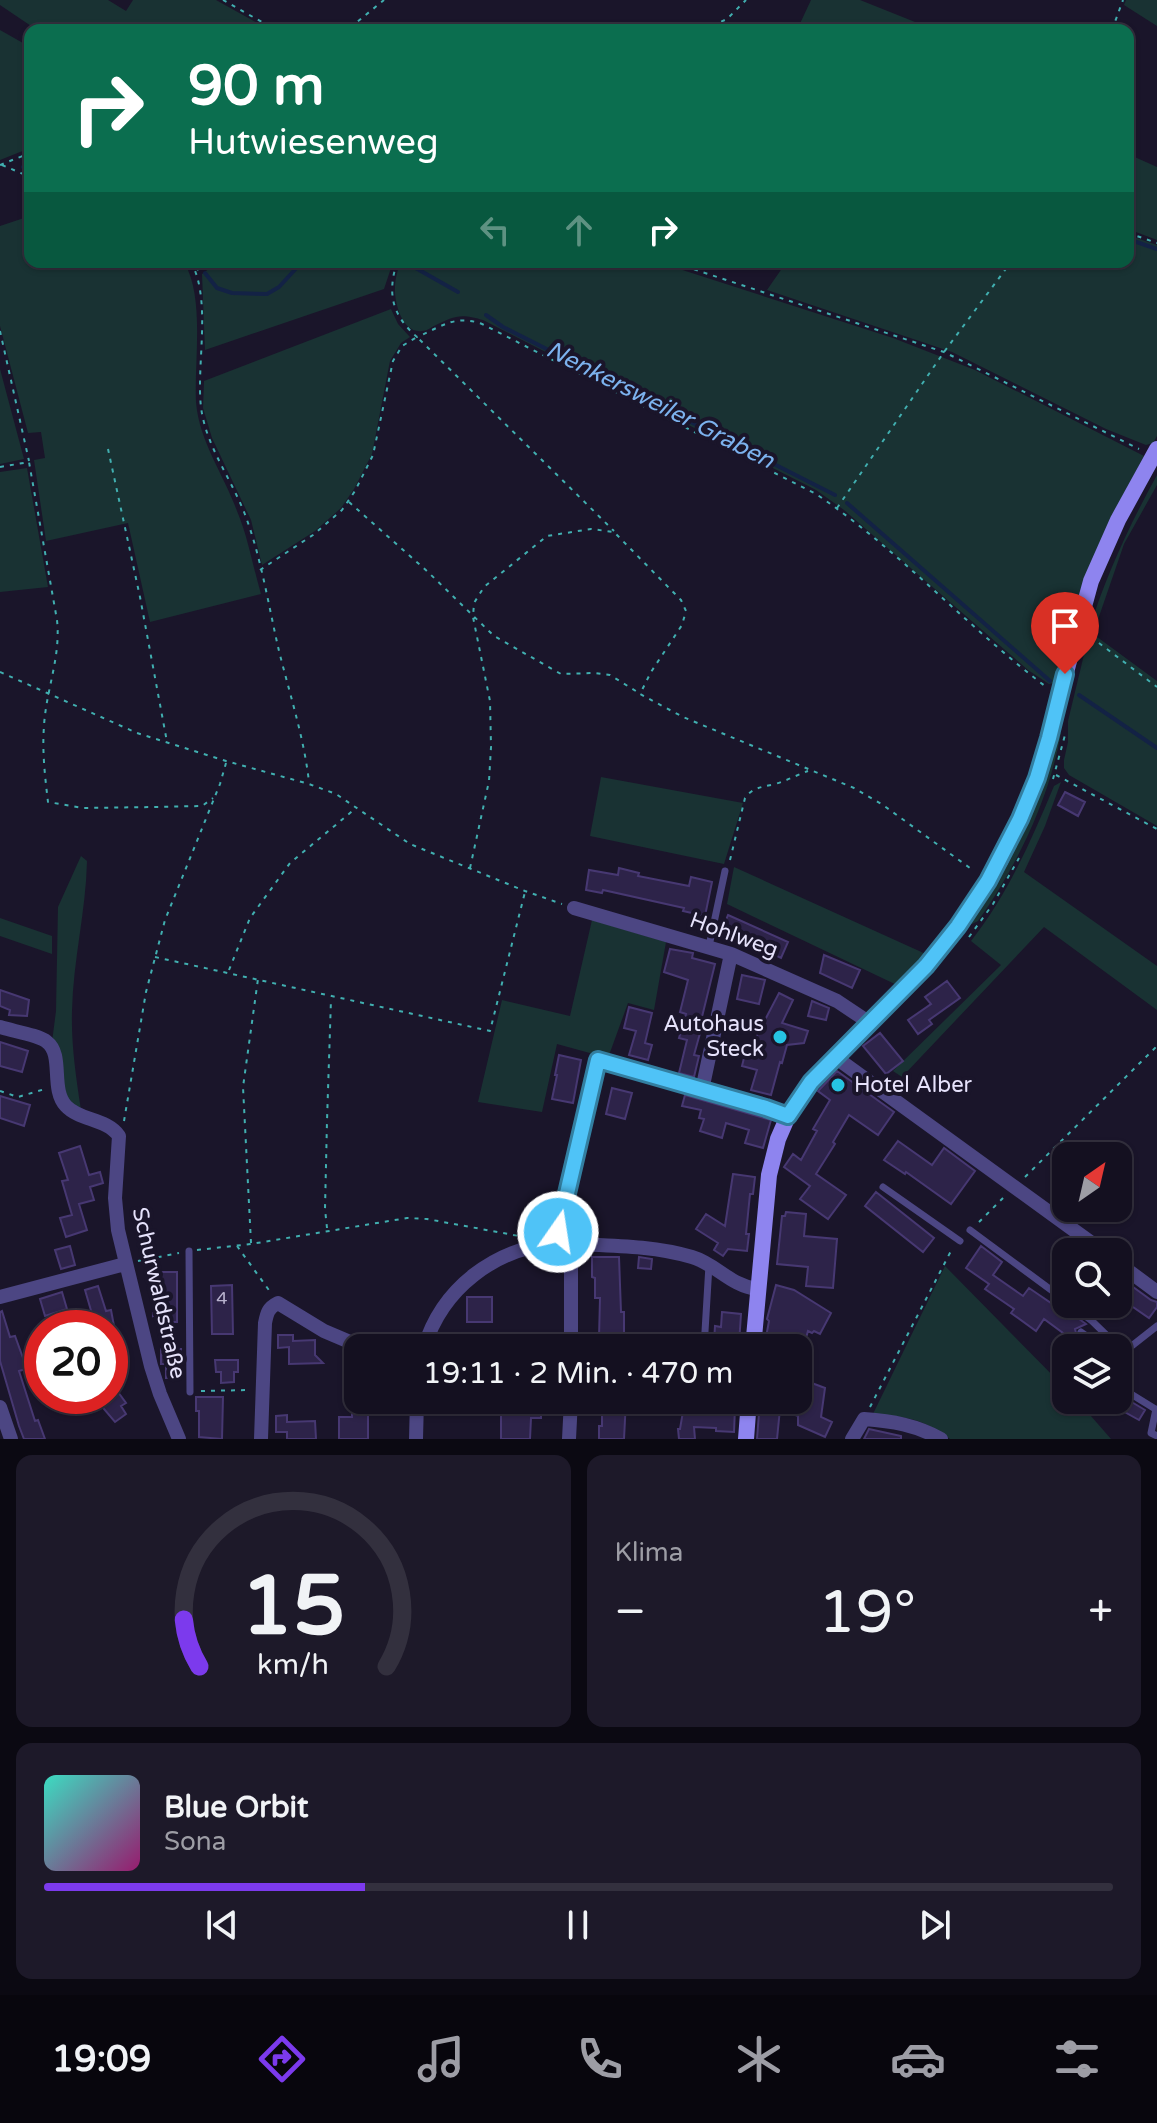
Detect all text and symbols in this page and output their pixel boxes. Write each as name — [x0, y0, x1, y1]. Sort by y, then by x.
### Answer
text: 90 m — [188, 53, 324, 120]
icon: right — [56, 56, 160, 160]
text: Hutwiesenweg — [188, 121, 439, 164]
icon: left — [473, 208, 517, 252]
icon: ahead — [557, 208, 601, 252]
icon: right — [641, 208, 685, 252]
water label: Nenkersweiler Graben — [541, 335, 780, 476]
pin — [1031, 592, 1099, 674]
icon: arrive — [1043, 604, 1087, 648]
street label: Hohlweg — [686, 907, 782, 963]
place label: Autohaus Steck — [663, 1011, 764, 1062]
marker: Autohaus Steck — [771, 1028, 789, 1046]
place label: Hotel Alber — [854, 1072, 973, 1098]
marker: Hotel Alber — [829, 1076, 847, 1094]
north arrow — [1052, 1142, 1132, 1222]
map controls — [1052, 1142, 1132, 1414]
position arrow — [516, 1190, 600, 1274]
street label: Schurwaldstraße — [127, 1205, 191, 1381]
button: search — [1052, 1238, 1132, 1318]
house number: 4 — [216, 1287, 228, 1309]
speed limit sign: 20 — [24, 1310, 128, 1414]
button: layers — [1052, 1334, 1132, 1414]
text: 19:11 · 2 Min. · 470 m — [423, 1355, 733, 1392]
text: Klima — [615, 1537, 683, 1568]
text: 15 — [241, 1557, 345, 1657]
text: 19° — [818, 1577, 916, 1649]
text: − — [615, 1586, 646, 1639]
text: + — [1088, 1586, 1113, 1639]
text: km/h — [257, 1648, 329, 1682]
text: Blue Orbit — [164, 1789, 309, 1826]
text: Sona — [164, 1826, 226, 1857]
icon: previous — [200, 1903, 244, 1947]
icon: pause — [556, 1903, 600, 1947]
icon: next — [913, 1903, 957, 1947]
icon: directions — [254, 2031, 310, 2087]
icon: music — [413, 2031, 469, 2087]
icon: phone — [572, 2031, 628, 2087]
icon: climate — [731, 2031, 787, 2087]
icon: car — [890, 2031, 946, 2087]
icon: filters — [1049, 2031, 1105, 2087]
text: 19:09 — [52, 2038, 151, 2081]

